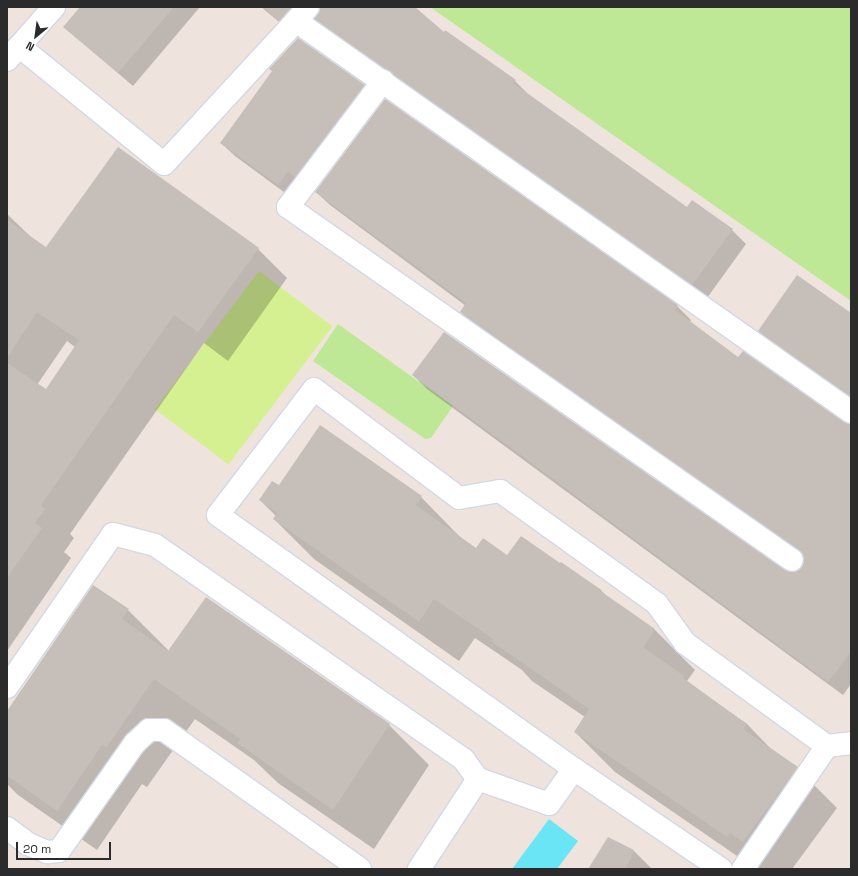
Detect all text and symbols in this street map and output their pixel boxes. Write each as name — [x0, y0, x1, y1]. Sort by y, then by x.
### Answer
north arrow — [16, 16, 56, 56]
text: N — [24, 39, 37, 54]
scale bar — [18, 834, 113, 860]
text: 20 m — [23, 841, 51, 857]

